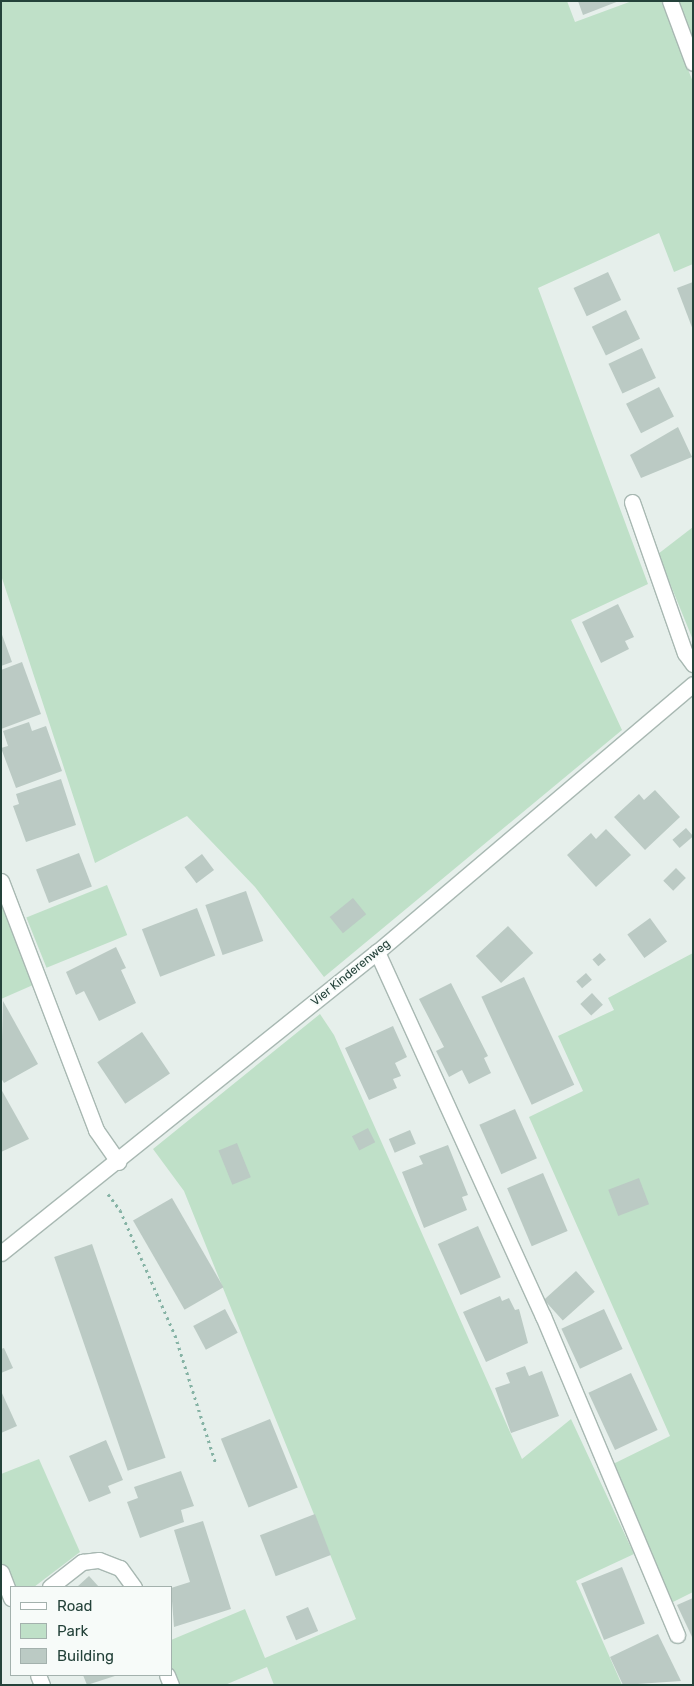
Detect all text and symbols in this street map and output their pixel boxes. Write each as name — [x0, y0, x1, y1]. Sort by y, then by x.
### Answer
street label: Vier Kinderenweg — [308, 937, 394, 1009]
legend — [10, 1586, 172, 1676]
text: Road — [57, 1597, 93, 1615]
text: Park — [57, 1622, 88, 1640]
text: Building — [57, 1647, 114, 1665]

